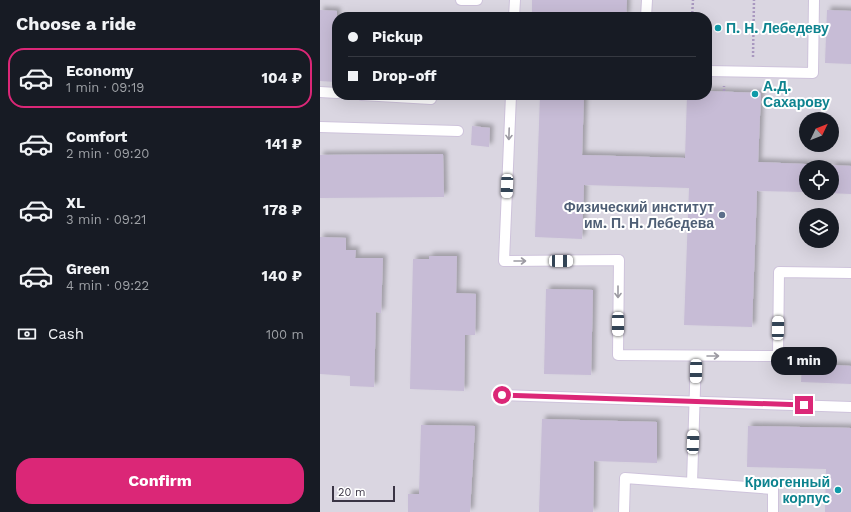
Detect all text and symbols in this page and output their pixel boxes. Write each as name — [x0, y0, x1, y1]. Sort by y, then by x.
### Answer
text: Choose a ride — [16, 13, 136, 34]
place label: П. Н. Лебедеву — [726, 20, 829, 36]
marker: П. Н. Лебедеву — [713, 23, 723, 33]
text: Pickup — [372, 28, 423, 46]
icon: car — [18, 60, 54, 96]
text: Economy — [66, 62, 133, 80]
text: Drop-off — [372, 67, 437, 85]
text: 104 ₽ — [262, 69, 302, 87]
place label: А.Д. Сахарову — [763, 78, 830, 110]
text: 1 min · 09:19 — [66, 80, 144, 95]
marker: А.Д. Сахарову — [750, 89, 760, 99]
north arrow — [799, 112, 839, 152]
map controls — [799, 112, 839, 248]
icon: car — [18, 126, 54, 162]
one-way arrow — [505, 127, 513, 140]
text: Comfort — [66, 128, 127, 146]
text: 141 ₽ — [265, 135, 302, 153]
text: 2 min · 09:20 — [66, 146, 149, 161]
button: locate — [799, 160, 839, 200]
car — [501, 174, 513, 198]
icon: car — [18, 192, 54, 228]
text: XL — [66, 194, 85, 212]
place label: Физический институт им. П. Н. Лебедева — [564, 199, 714, 231]
text: 178 ₽ — [263, 201, 302, 219]
button: layers — [799, 208, 839, 248]
marker: Физический институт им. П. Н. Лебедева — [717, 210, 727, 220]
text: 3 min · 09:21 — [66, 212, 146, 227]
car — [549, 255, 573, 267]
one-way arrow — [513, 257, 526, 265]
icon: car — [18, 258, 54, 294]
text: Green — [66, 260, 110, 278]
text: 140 ₽ — [262, 267, 302, 285]
text: 4 min · 09:22 — [66, 278, 149, 293]
one-way arrow — [614, 285, 622, 298]
car — [612, 312, 624, 336]
car — [772, 316, 784, 340]
icon: cash — [16, 323, 38, 345]
text: Cash — [48, 325, 84, 343]
text: 100 m — [266, 327, 304, 342]
callout: 1 min — [771, 347, 837, 375]
one-way arrow — [706, 352, 719, 360]
text: 1 min — [787, 353, 821, 368]
car — [690, 359, 702, 383]
route start — [493, 386, 511, 404]
route end — [795, 396, 813, 414]
car — [687, 430, 699, 454]
button: Confirm — [16, 458, 304, 504]
place label: Криогенный корпус — [745, 474, 830, 506]
scale bar — [332, 484, 395, 503]
marker: Криогенный корпус — [833, 485, 843, 495]
text: 20 m — [338, 486, 366, 499]

